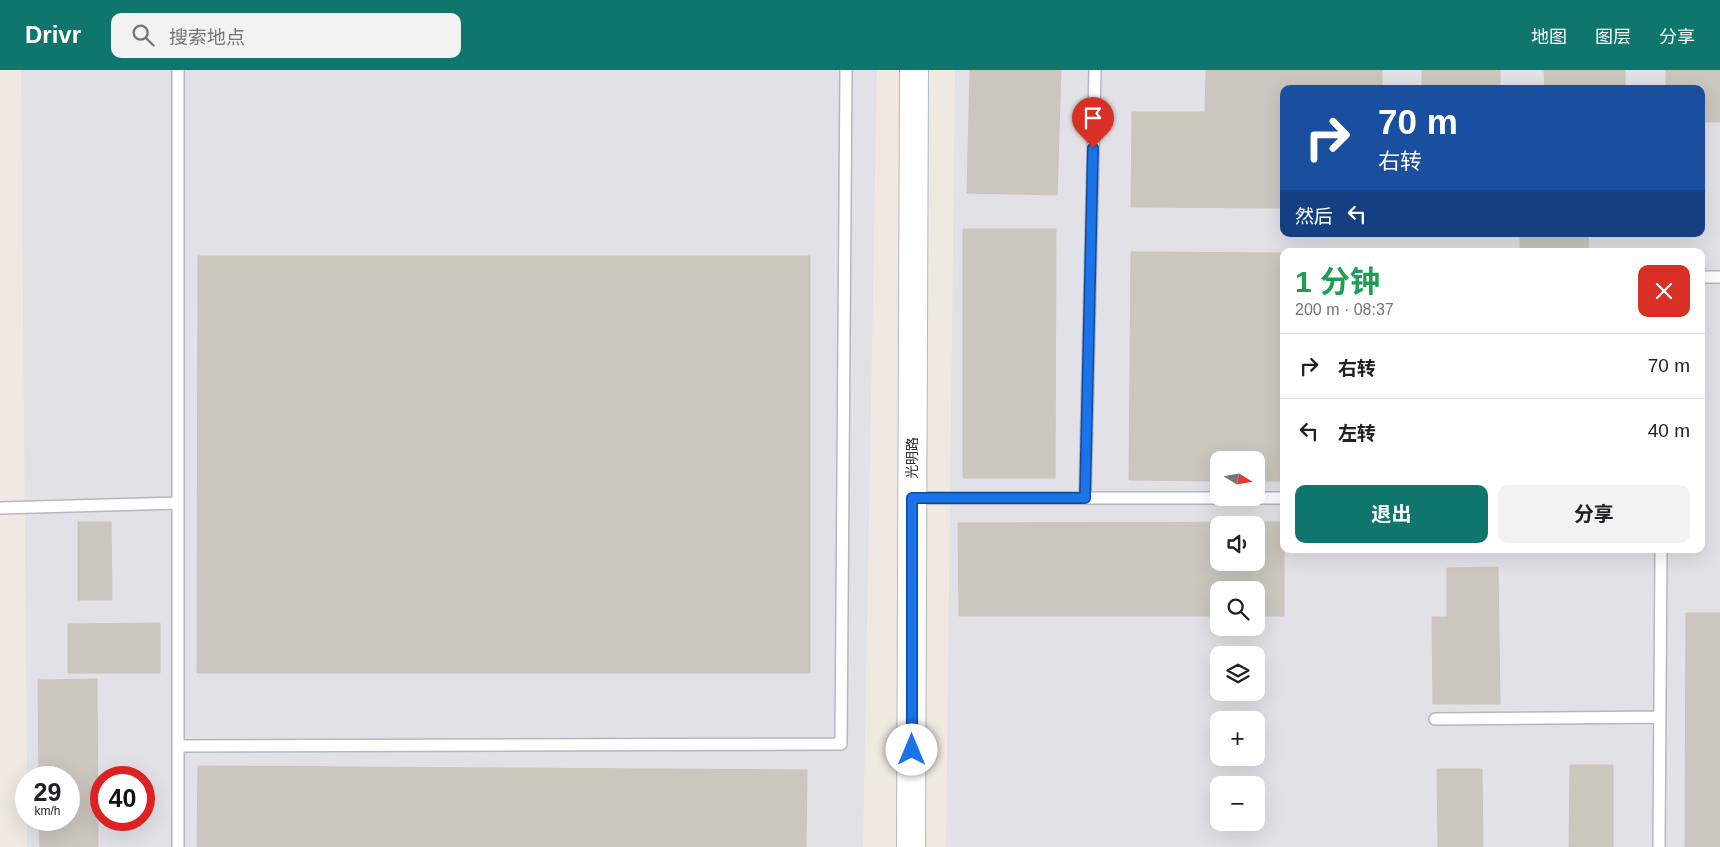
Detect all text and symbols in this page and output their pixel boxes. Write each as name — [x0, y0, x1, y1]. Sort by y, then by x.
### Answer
search box — [111, 13, 461, 58]
text: Drivr — [25, 21, 81, 48]
icon: search — [129, 21, 157, 49]
text: 搜索地点 — [169, 27, 245, 48]
text: 地图 — [1531, 27, 1567, 47]
text: 图层 — [1595, 27, 1631, 47]
text: 分享 — [1659, 27, 1695, 47]
pin — [1072, 97, 1114, 148]
text: 70 m — [1378, 102, 1458, 141]
icon: arrive — [1079, 104, 1107, 132]
icon: right — [1295, 105, 1360, 170]
text: 右转 — [1378, 149, 1422, 174]
icon: left — [1343, 200, 1371, 228]
text: 然后 — [1295, 206, 1333, 227]
text: 1 分钟 — [1295, 265, 1380, 298]
button: close — [1638, 265, 1690, 317]
text: 200 m · 08:37 — [1295, 301, 1394, 318]
icon: right — [1295, 352, 1323, 380]
text: 70 m — [1648, 355, 1690, 376]
text: 右转 — [1338, 358, 1376, 379]
icon: left — [1295, 417, 1323, 445]
text: 40 m — [1648, 420, 1690, 441]
text: 左转 — [1338, 423, 1376, 444]
street label: 光明路 — [904, 437, 920, 479]
north arrow — [1210, 451, 1265, 506]
map controls — [1210, 451, 1265, 831]
button: 退出 — [1295, 485, 1488, 543]
button: 分享 — [1498, 485, 1690, 543]
button: sound — [1210, 516, 1265, 571]
button: search — [1210, 581, 1265, 636]
button: layers — [1210, 646, 1265, 701]
button: + — [1210, 711, 1265, 766]
position arrow — [885, 723, 937, 775]
speed limit sign: 40 — [90, 766, 155, 831]
button: − — [1210, 776, 1265, 831]
text: 29 — [34, 778, 61, 806]
text: km/h — [34, 804, 61, 818]

